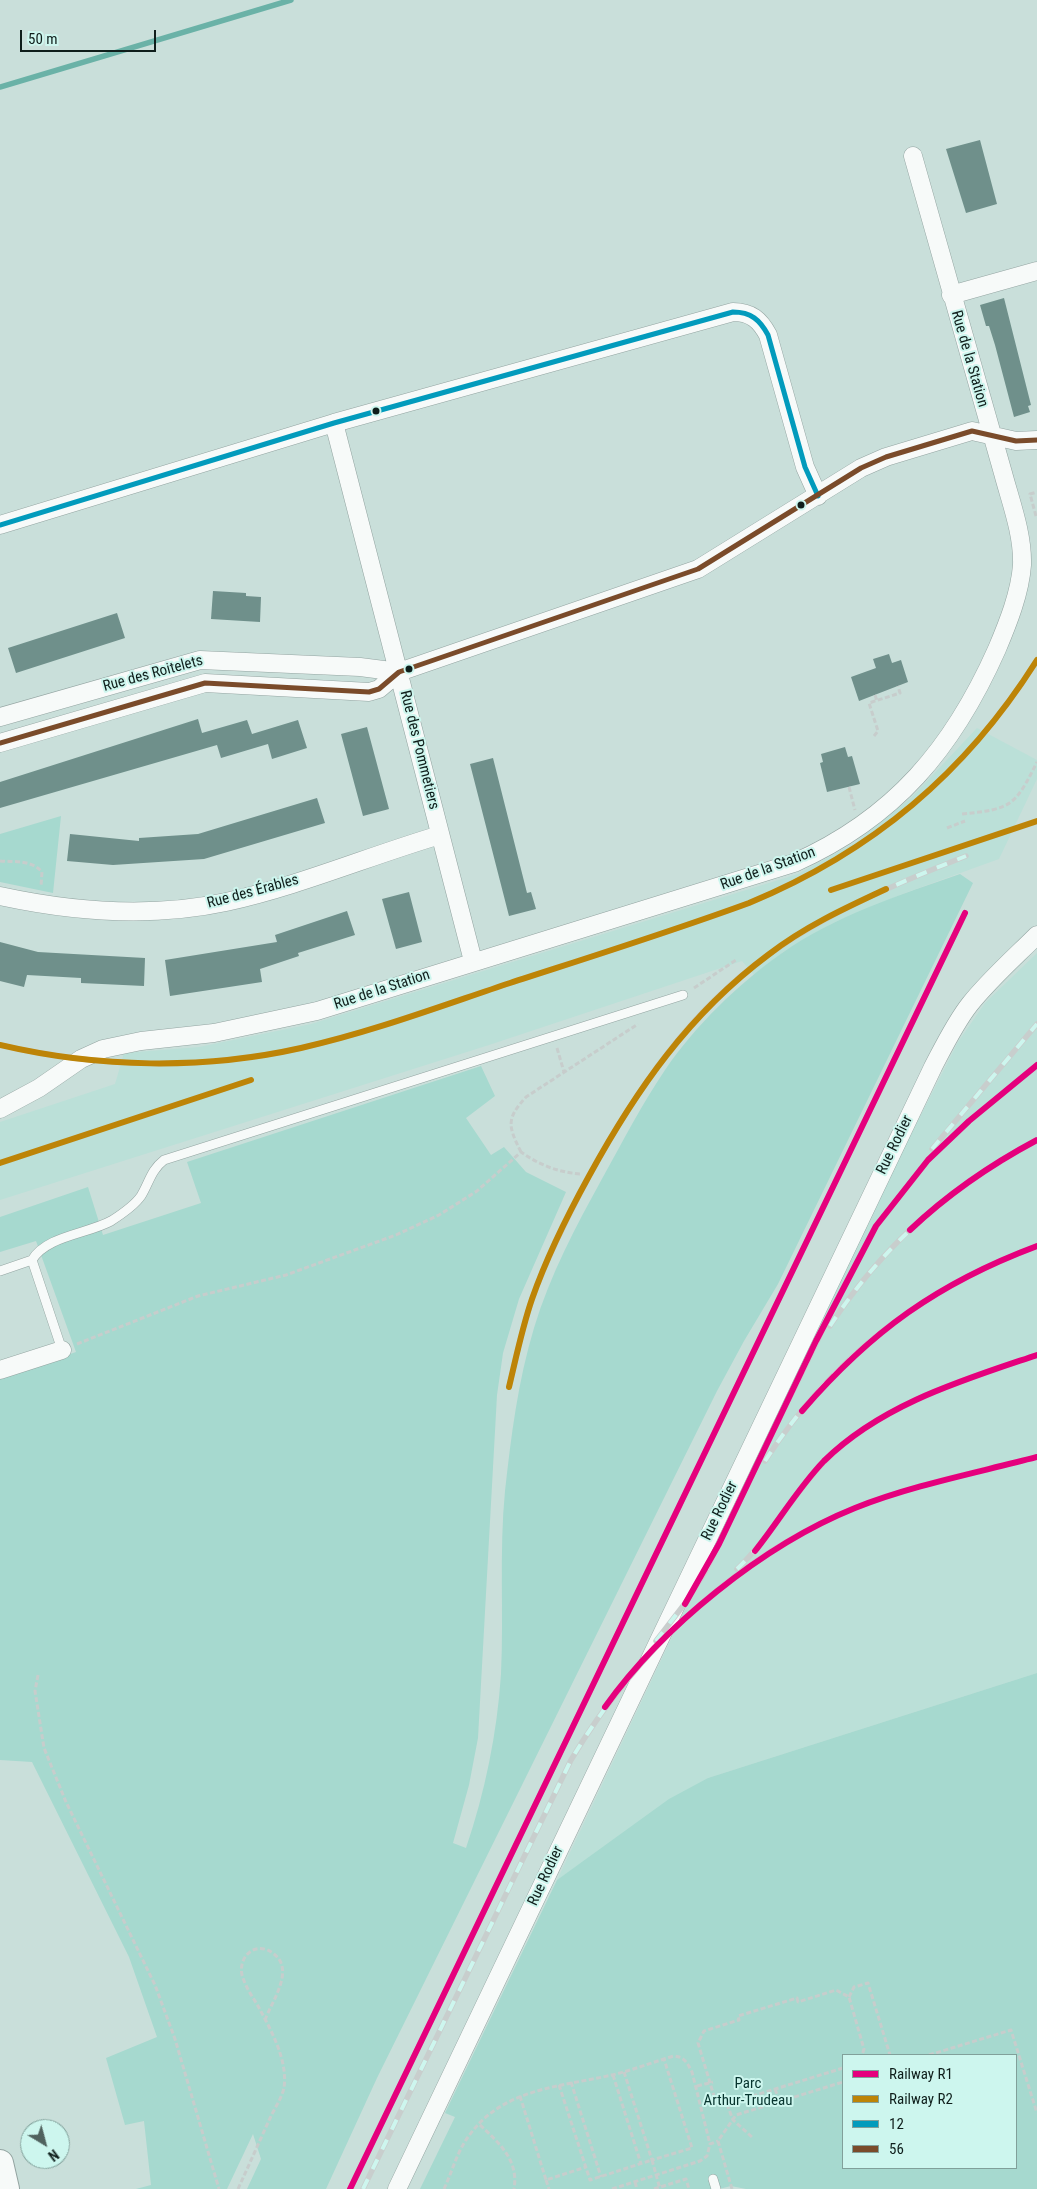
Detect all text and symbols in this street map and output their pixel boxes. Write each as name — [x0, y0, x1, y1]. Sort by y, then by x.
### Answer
scale bar — [22, 20, 159, 52]
text: 50 m — [28, 30, 58, 48]
street label: Rue de la Station — [947, 309, 991, 409]
unlabelled marker — [371, 406, 381, 416]
unlabelled marker — [796, 500, 806, 510]
street label: Rue des Roitelets — [101, 652, 205, 696]
unlabelled marker — [404, 664, 414, 674]
street label: Rue des Pommetiers — [395, 689, 443, 811]
street label: Rue de la Station — [718, 843, 818, 895]
street label: Rue des Érables — [205, 871, 301, 913]
street label: Rue de la Station — [332, 966, 432, 1014]
street label: Rue Rodier — [873, 1112, 917, 1178]
street label: Rue Rodier — [698, 1478, 742, 1544]
street label: Rue Rodier — [524, 1843, 568, 1909]
legend — [842, 2054, 1017, 2169]
text: Railway R1 — [889, 2065, 953, 2083]
park label: Parc Arthur-Trudeau — [704, 2075, 792, 2110]
text: Railway R2 — [889, 2090, 953, 2108]
text: 12 — [889, 2115, 904, 2133]
north arrow — [20, 2119, 70, 2169]
text: 56 — [889, 2140, 904, 2158]
text: N — [45, 2146, 62, 2164]

